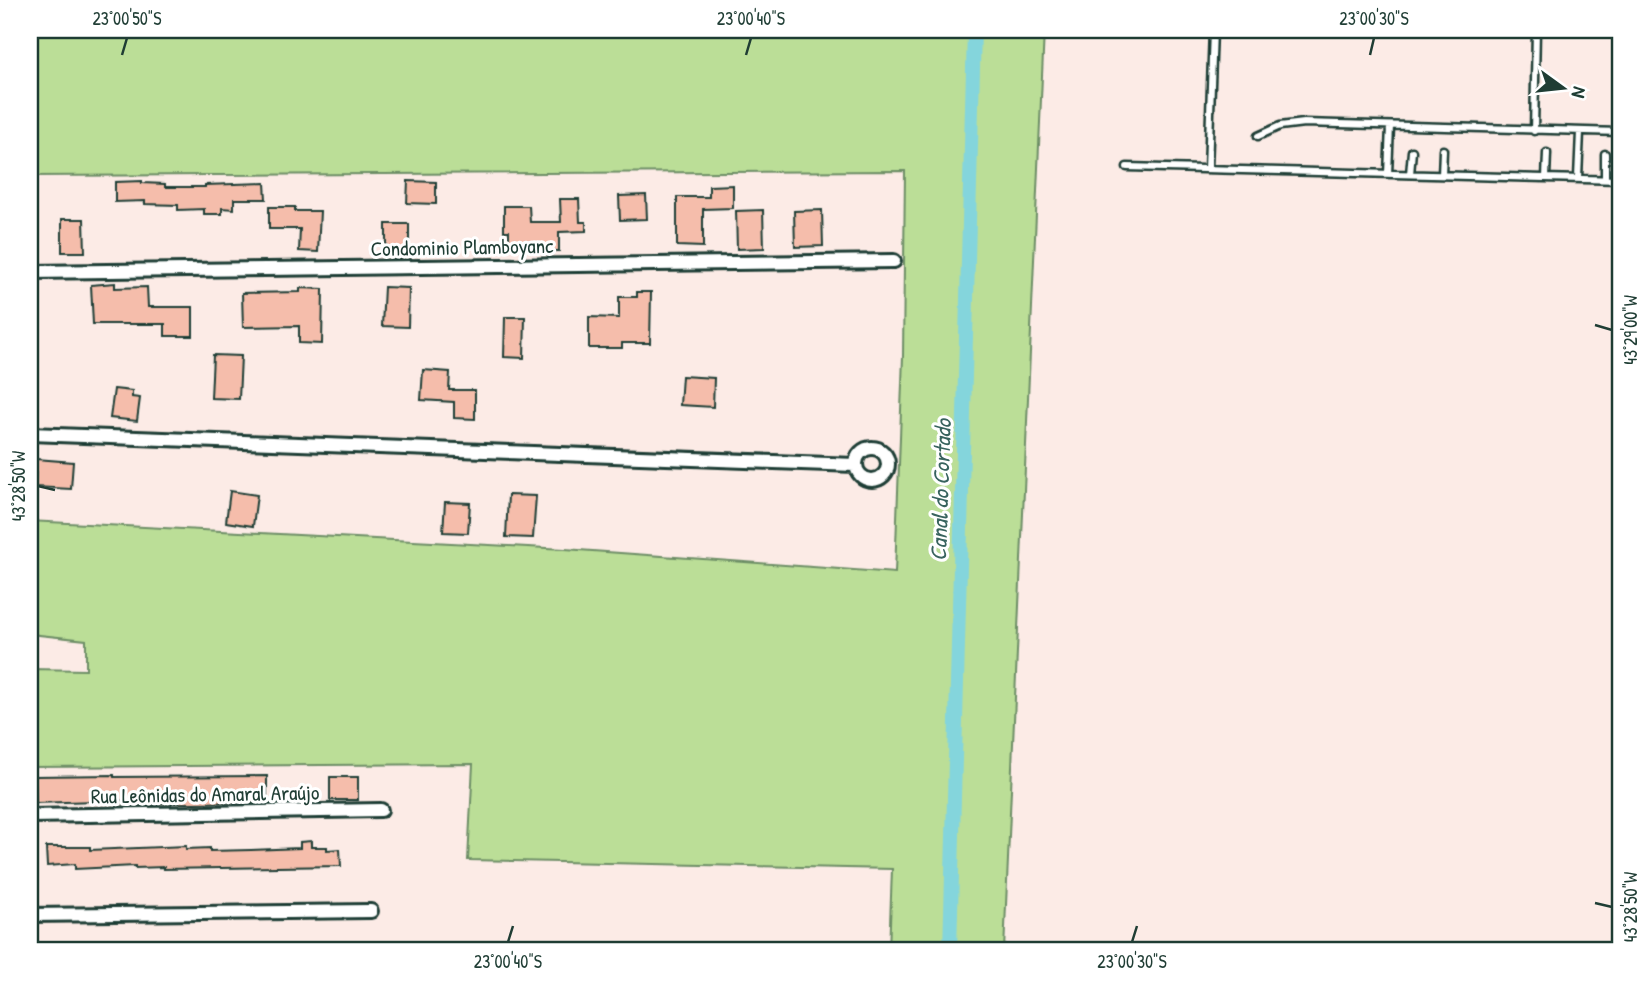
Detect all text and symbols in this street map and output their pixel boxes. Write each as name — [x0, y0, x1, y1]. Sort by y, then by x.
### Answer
text: 23°00'50"S — [92, 6, 162, 31]
text: 23°00'40"S — [717, 6, 785, 31]
text: 23°00'30"S — [1339, 6, 1409, 31]
north arrow — [1528, 52, 1598, 122]
text: N — [1566, 84, 1593, 101]
street label: Condominio Plamboyanc — [370, 231, 554, 263]
text: 43°29'00"W — [1618, 295, 1643, 365]
water label: Canal do Cortado — [922, 417, 958, 561]
text: 43°28'50"W — [6, 451, 31, 521]
street label: Rua Leônidas do Amaral Araújo — [91, 778, 319, 810]
text: 43°28'50"W — [1618, 872, 1643, 942]
text: 23°00'40"S — [474, 949, 542, 974]
text: 23°00'30"S — [1097, 949, 1167, 974]

